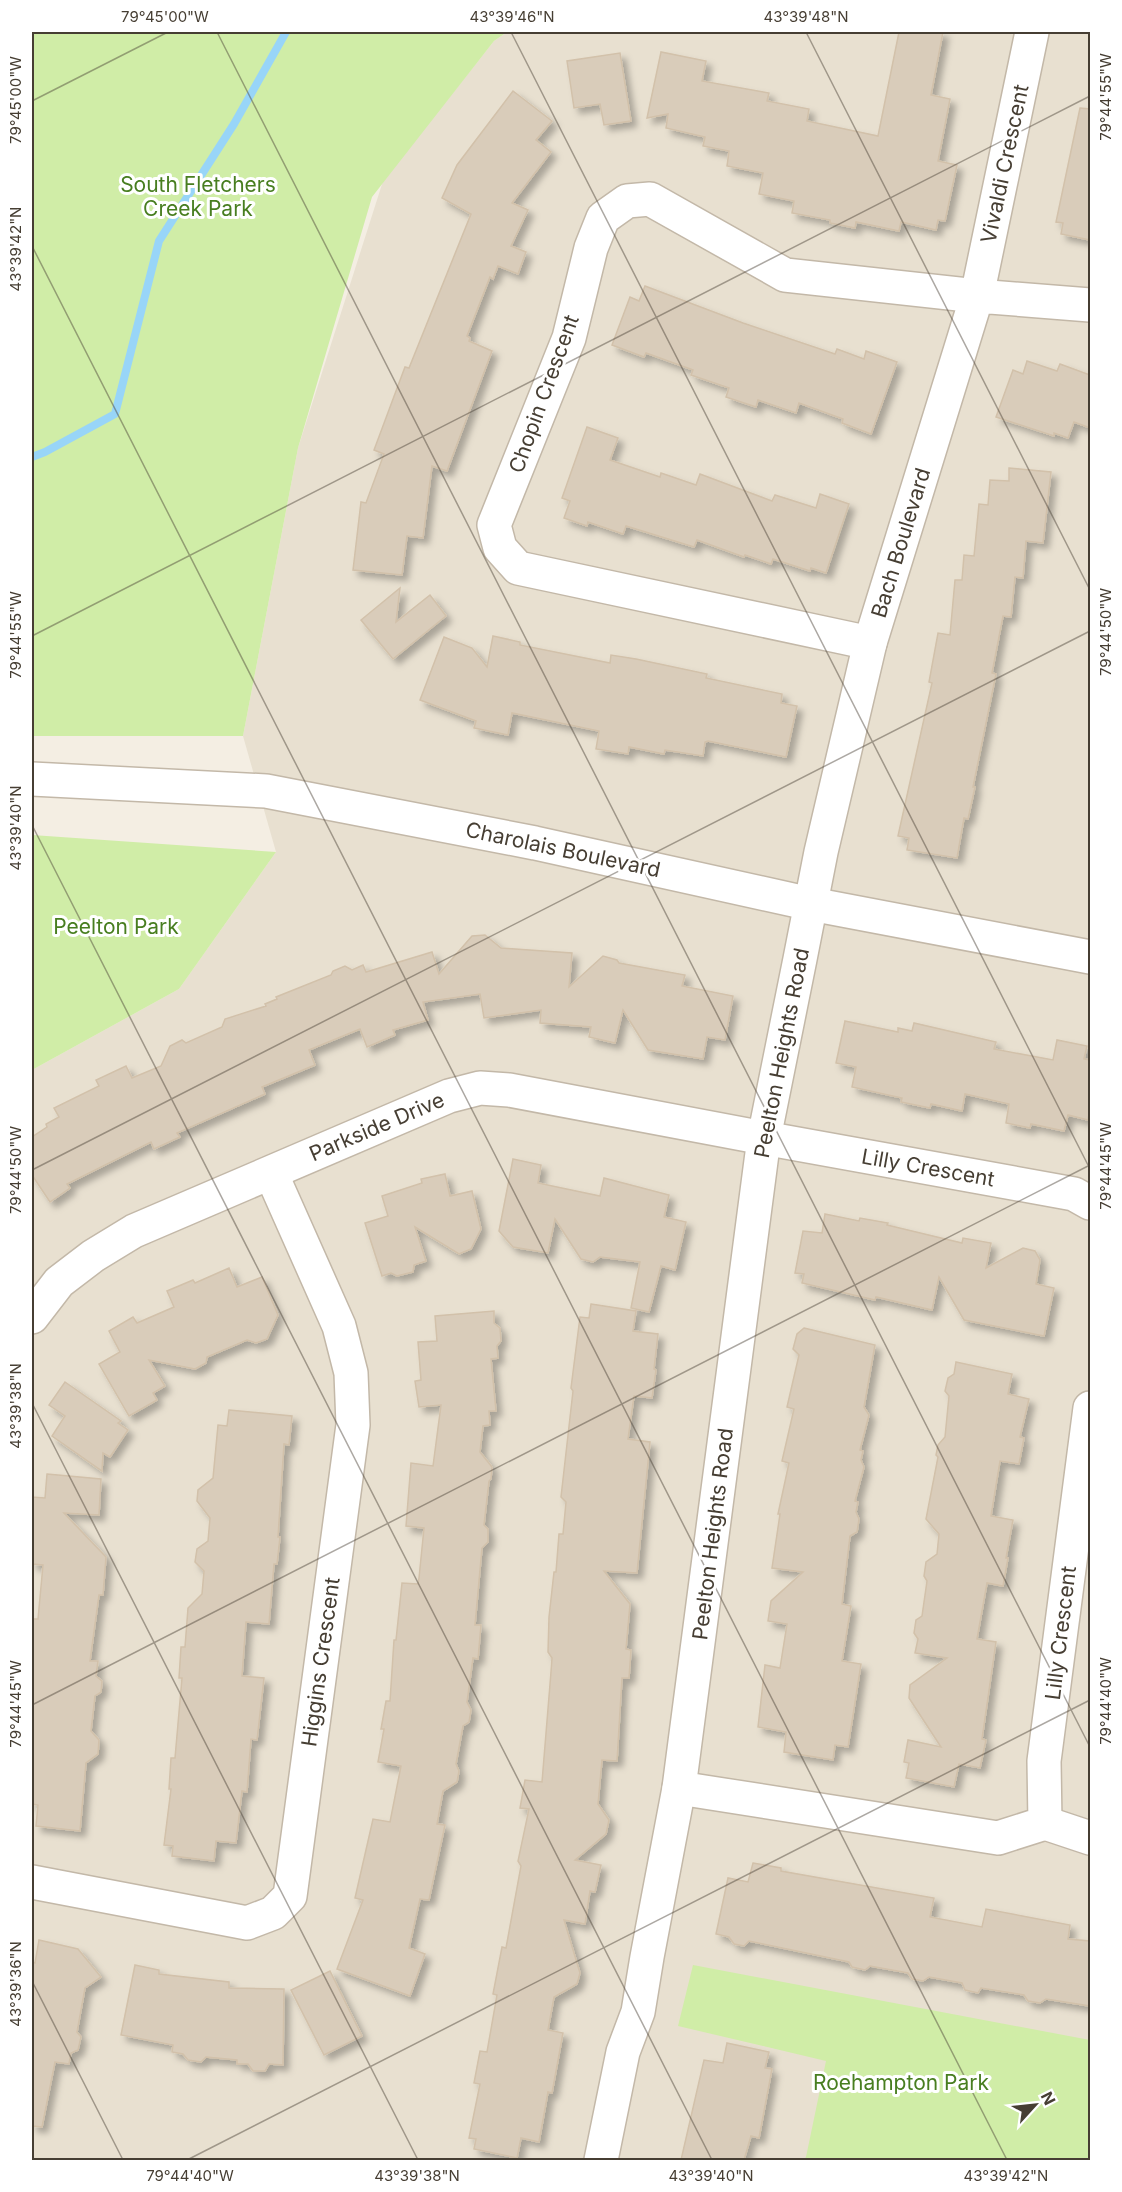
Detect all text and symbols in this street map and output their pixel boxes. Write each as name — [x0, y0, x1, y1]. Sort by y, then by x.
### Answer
text: 79°45'00"W — [121, 7, 209, 26]
text: 43°39'46"N — [470, 7, 554, 26]
text: 43°39'48"N — [764, 7, 848, 26]
text: 79°44'55"W — [1096, 53, 1115, 141]
text: 79°45'00"W — [6, 56, 25, 144]
street label: Vivaldi Crescent — [975, 82, 1034, 246]
park label: South Fletchers Creek Park — [120, 172, 276, 221]
text: 43°39'42"N — [6, 207, 25, 291]
street label: Chopin Crescent — [503, 311, 584, 476]
street label: Bach Boulevard — [866, 465, 935, 621]
text: 79°44'50"W — [1096, 588, 1115, 676]
text: 79°44'55"W — [6, 591, 25, 679]
text: 43°39'40"N — [6, 785, 25, 871]
street label: Charolais Boulevard — [464, 817, 663, 882]
park label: Peelton Park — [53, 914, 179, 939]
street label: Peelton Heights Road — [749, 946, 814, 1160]
street label: Parkside Drive — [306, 1087, 448, 1166]
text: 79°44'45"W — [1096, 1122, 1115, 1210]
text: 79°44'50"W — [6, 1126, 25, 1214]
street label: Lilly Crescent — [860, 1144, 997, 1192]
text: 43°39'38"N — [6, 1363, 25, 1449]
street label: Peelton Heights Road — [687, 1427, 738, 1641]
street label: Lilly Crescent — [1040, 1564, 1081, 1701]
street label: Higgins Crescent — [296, 1576, 345, 1748]
text: 79°44'40"W — [1096, 1657, 1115, 1745]
text: 79°44'45"W — [6, 1660, 25, 1748]
text: 43°39'36"N — [6, 1941, 25, 2027]
park label: Roehampton Park — [813, 2070, 989, 2095]
north arrow — [1005, 2075, 1065, 2135]
text: N — [1037, 2088, 1060, 2108]
text: 79°44'40"W — [146, 2166, 234, 2185]
text: 43°39'38"N — [374, 2166, 460, 2185]
text: 43°39'40"N — [668, 2166, 754, 2185]
text: 43°39'42"N — [964, 2166, 1048, 2185]

